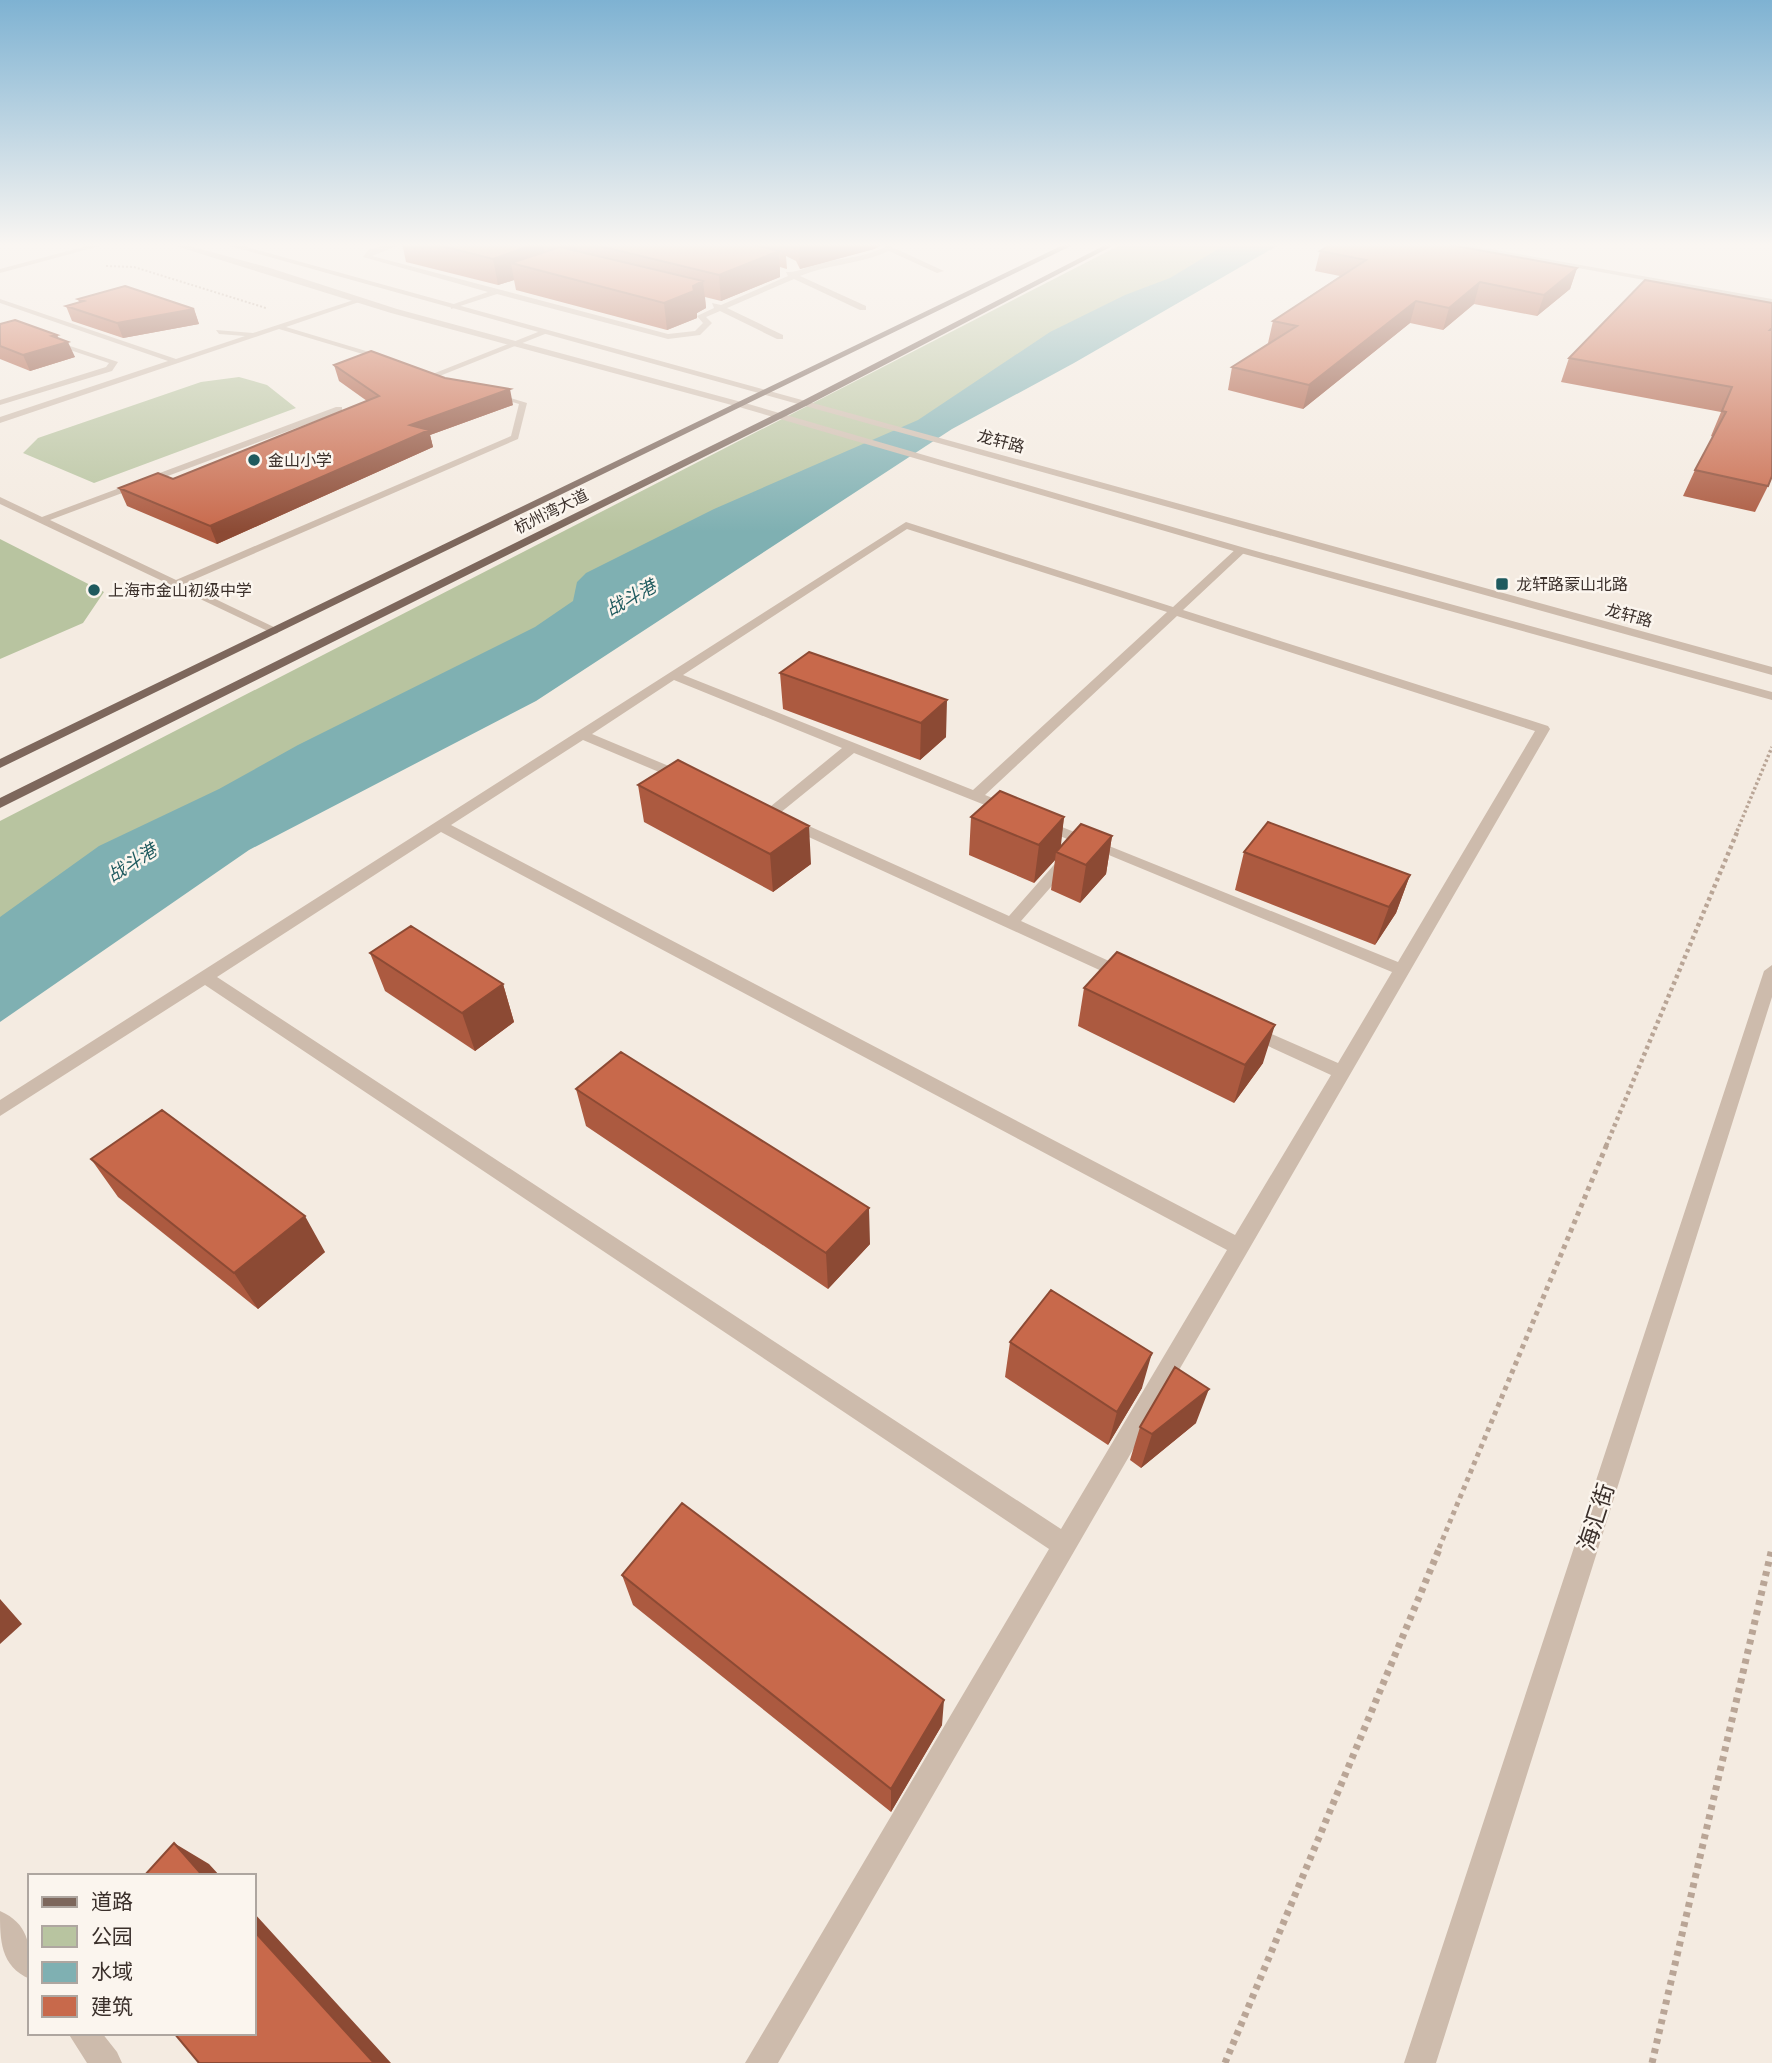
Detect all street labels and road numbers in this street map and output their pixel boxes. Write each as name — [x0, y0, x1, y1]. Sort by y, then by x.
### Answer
street label: 龙轩路 — [975, 426, 1027, 457]
street label: 杭州湾大道 — [511, 485, 591, 538]
street label: 龙轩路 — [1603, 600, 1655, 631]
street label: 海汇街 — [1572, 1480, 1620, 1554]

